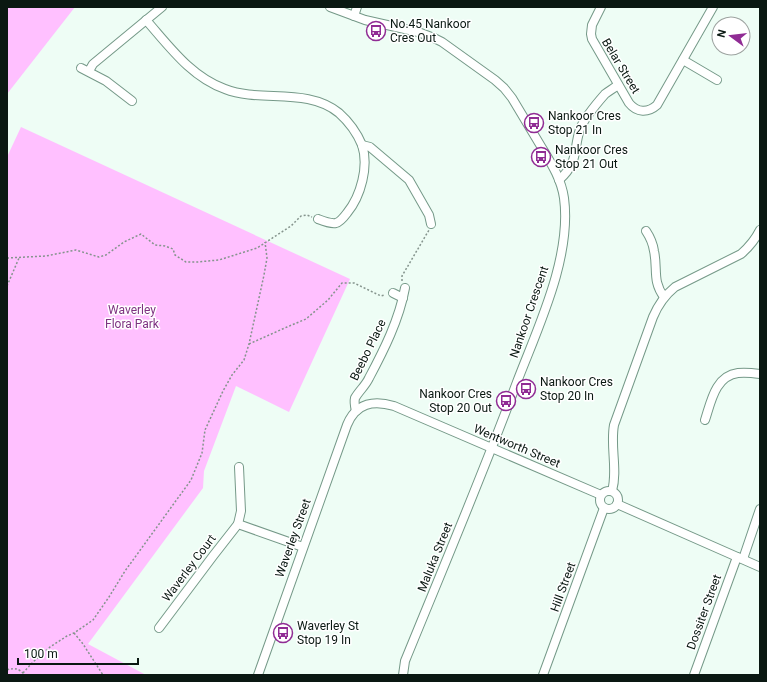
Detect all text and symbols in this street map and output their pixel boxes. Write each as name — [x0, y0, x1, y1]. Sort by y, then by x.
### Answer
north arrow — [711, 16, 751, 56]
place label: No.45 Nankoor Cres Out — [390, 17, 471, 45]
bus stop icon: No.45 Nankoor Cres Out — [365, 20, 387, 42]
text: N — [715, 28, 729, 39]
street label: Belar Street — [599, 36, 643, 96]
place label: Nankoor Cres Stop 21 In — [548, 109, 621, 137]
bus stop icon: Nankoor Cres Stop 21 In — [523, 112, 545, 134]
place label: Nankoor Cres Stop 21 Out — [555, 143, 628, 171]
bus stop icon: Nankoor Cres Stop 21 Out — [530, 146, 552, 168]
street label: Nankoor Crescent — [507, 264, 551, 360]
park label: Waverley Flora Park — [105, 303, 160, 331]
street label: Beebo Place — [347, 317, 389, 383]
place label: Nankoor Cres Stop 20 In — [540, 375, 613, 403]
bus stop icon: Nankoor Cres Stop 20 In — [515, 378, 537, 400]
place label: Nankoor Cres Stop 20 Out — [419, 387, 492, 415]
bus stop icon: Nankoor Cres Stop 20 Out — [495, 390, 517, 412]
street label: Wentworth Street — [472, 421, 562, 471]
street label: Waverley Street — [272, 497, 314, 579]
street label: Maluka Street — [415, 520, 455, 594]
street label: Waverley Court — [159, 532, 219, 604]
street label: Hill Street — [548, 560, 578, 614]
street label: Dossiter Street — [684, 572, 724, 652]
place label: Waverley St Stop 19 In — [297, 619, 359, 647]
bus stop icon: Waverley St Stop 19 In — [272, 622, 294, 644]
scale bar — [18, 640, 138, 666]
text: 100 m — [24, 647, 58, 661]

